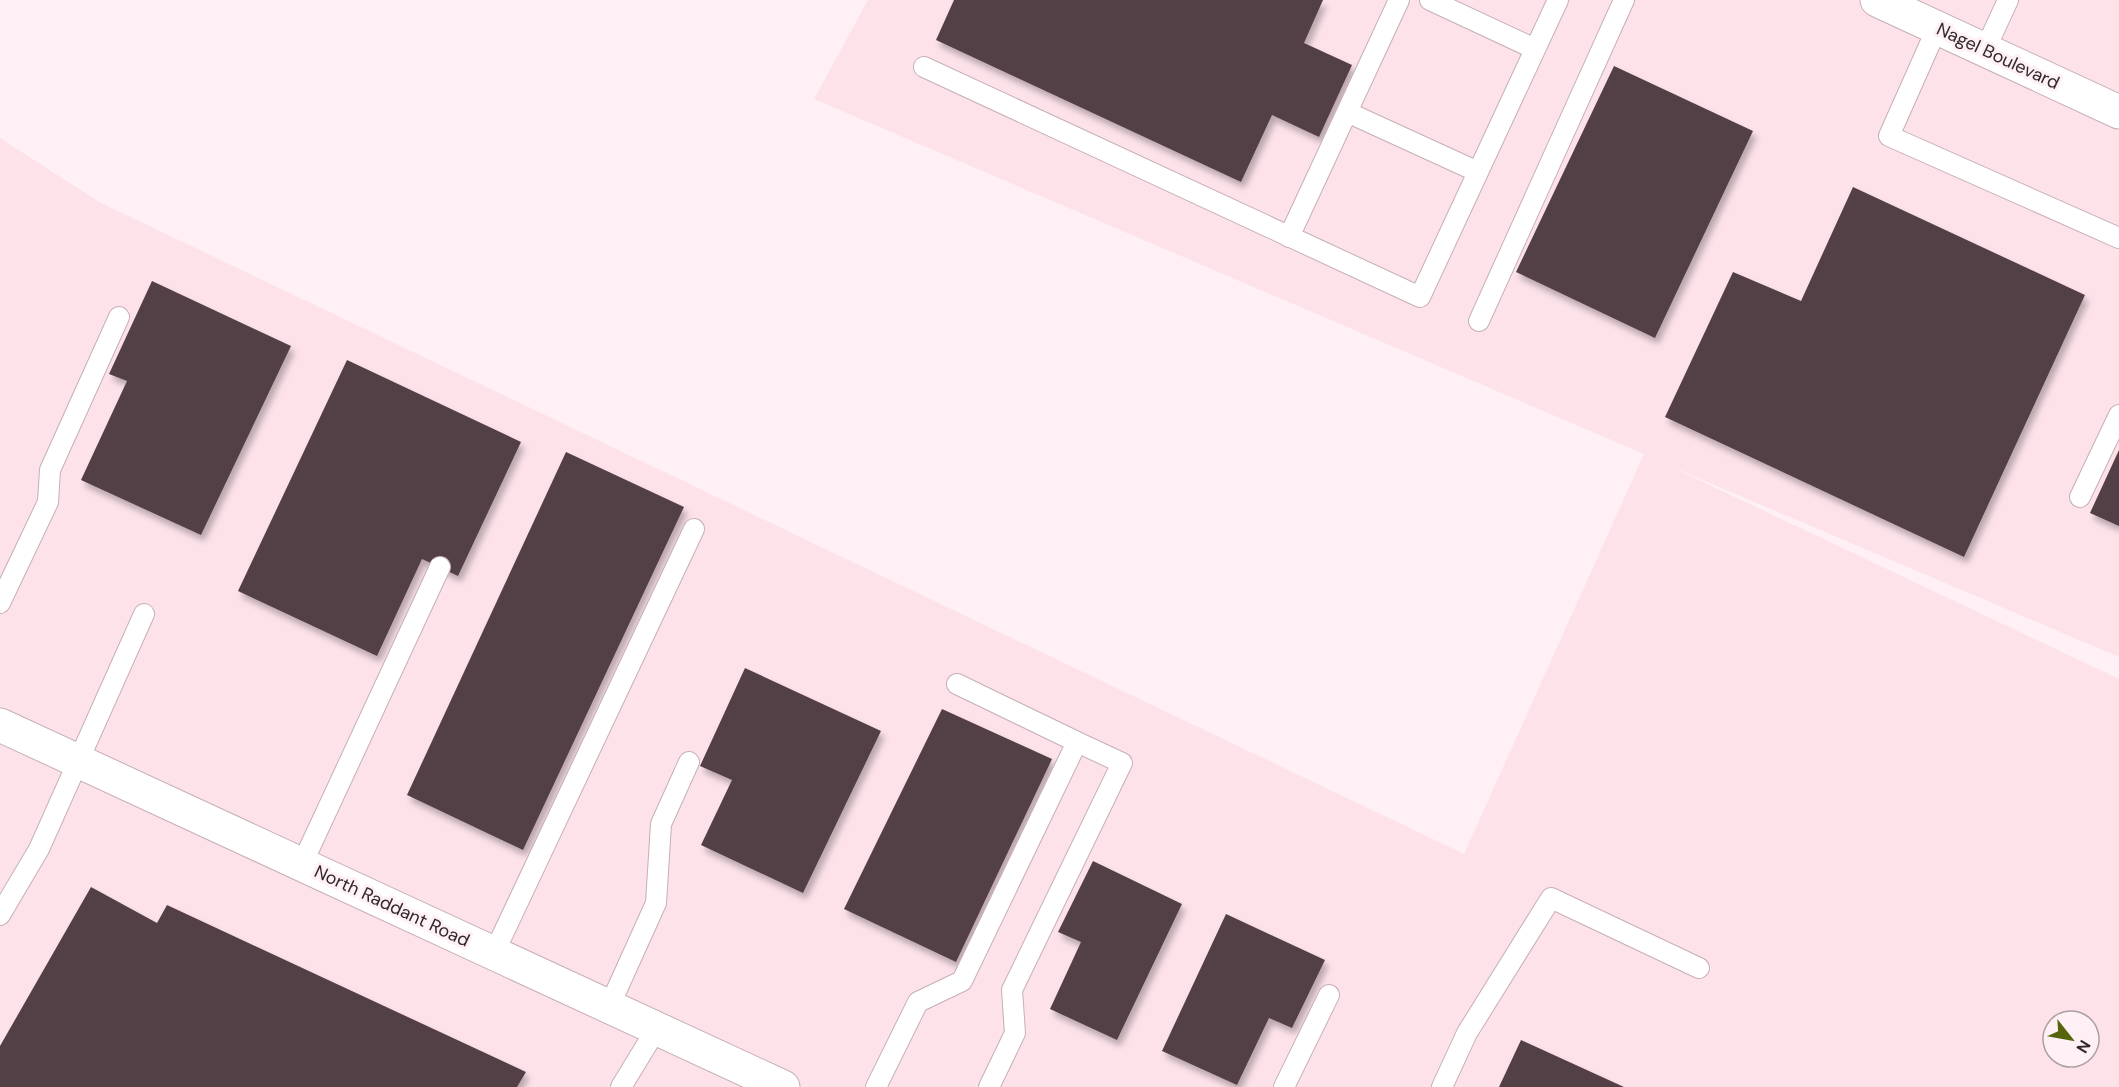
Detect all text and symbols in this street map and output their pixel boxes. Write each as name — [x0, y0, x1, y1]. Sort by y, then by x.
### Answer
street label: Nagel Boulevard — [1933, 17, 2063, 95]
street label: North Raddant Road — [311, 859, 473, 953]
north arrow — [2041, 1009, 2101, 1069]
text: N — [2071, 1036, 2095, 1057]

